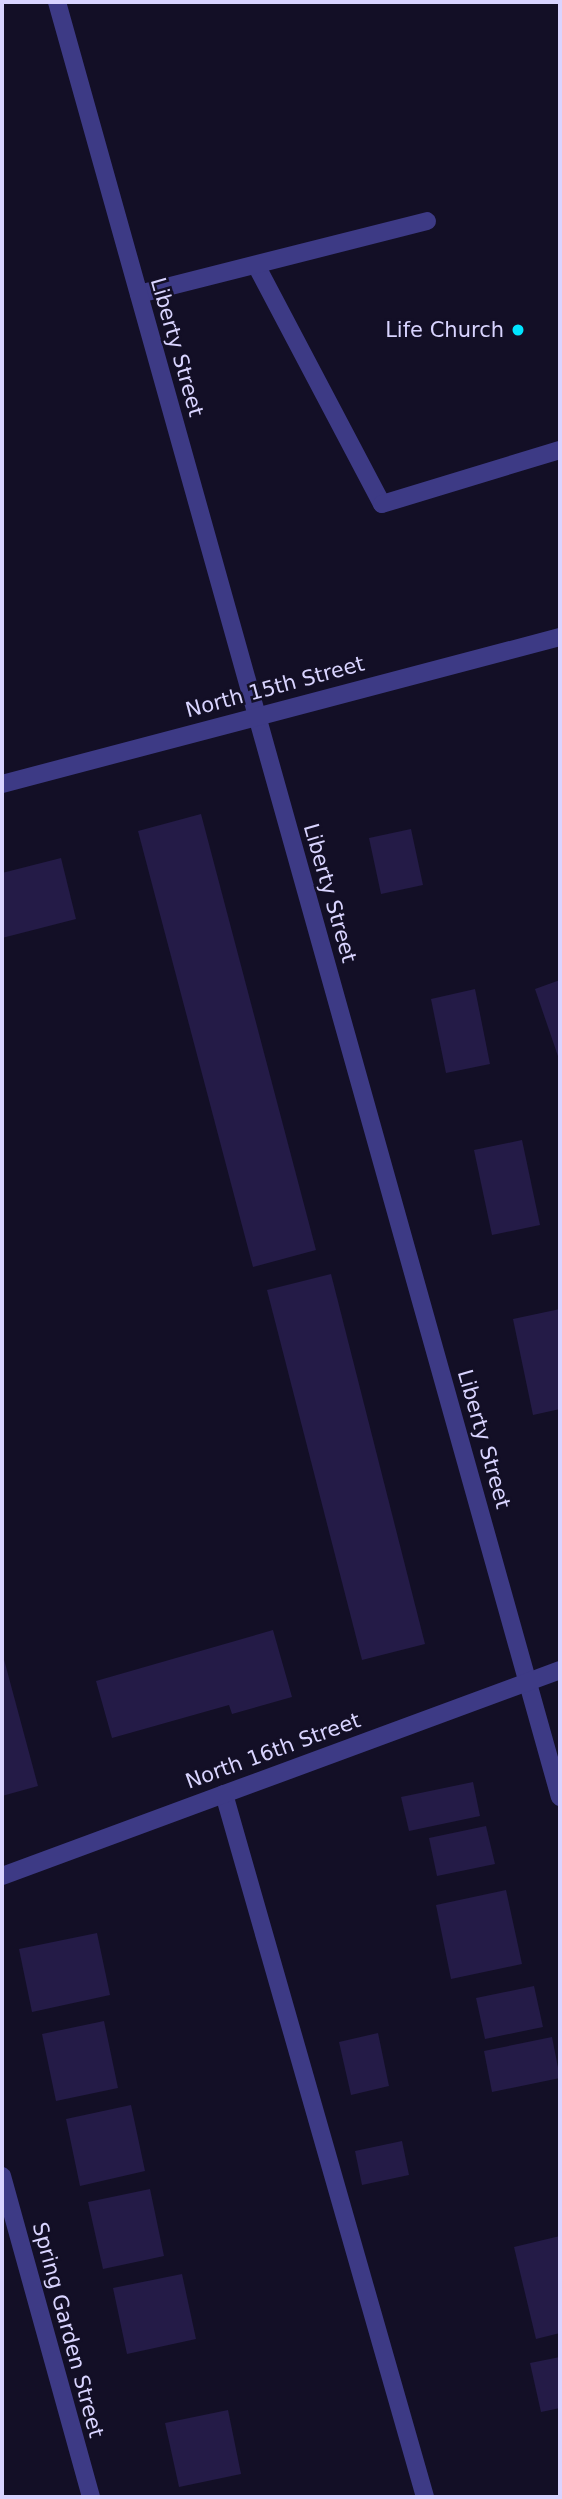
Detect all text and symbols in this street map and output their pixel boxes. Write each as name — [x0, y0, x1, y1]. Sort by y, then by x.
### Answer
street label: Liberty Street — [145, 275, 209, 419]
place label: Life Church — [385, 317, 504, 343]
marker: Life Church — [510, 322, 526, 338]
street label: North 15th Street — [183, 651, 367, 723]
street label: Liberty Street — [298, 821, 362, 965]
street label: Liberty Street — [452, 1367, 516, 1511]
street label: North 16th Street — [182, 1708, 364, 1794]
street label: Spring Garden Street — [27, 2220, 109, 2440]

